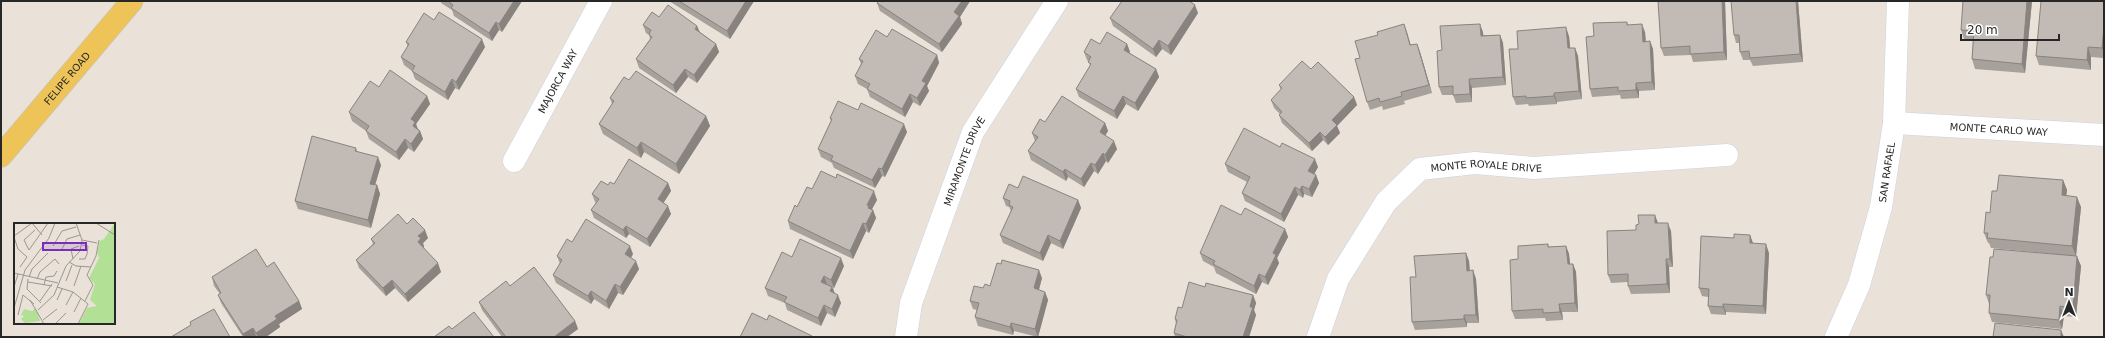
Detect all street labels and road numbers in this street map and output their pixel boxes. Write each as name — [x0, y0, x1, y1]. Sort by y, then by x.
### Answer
street label: MAJORCA WAY — [536, 47, 580, 115]
street label: FELIPE ROAD — [42, 50, 93, 107]
street label: MIRAMONTE DRIVE — [942, 115, 987, 207]
street label: MONTE CARLO WAY — [1949, 121, 2049, 138]
street label: SAN RAFAEL — [1877, 141, 1897, 203]
street label: MONTE ROYALE DRIVE — [1430, 158, 1542, 174]

